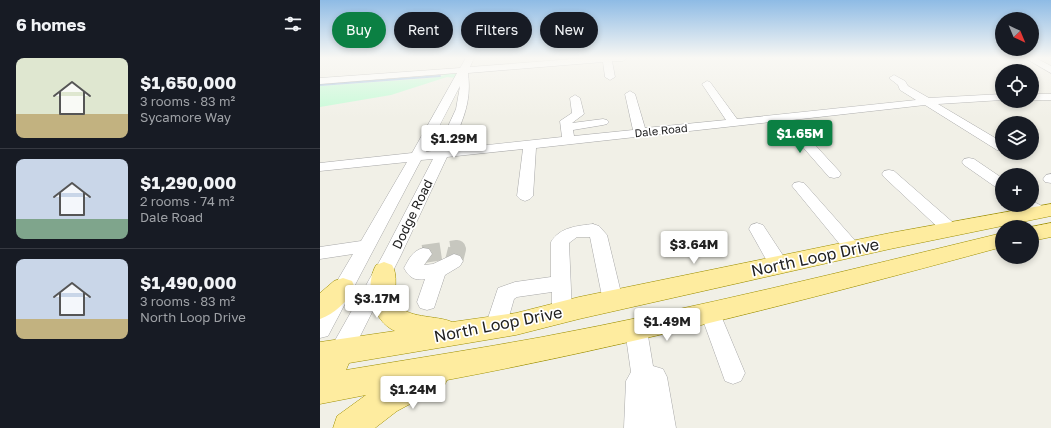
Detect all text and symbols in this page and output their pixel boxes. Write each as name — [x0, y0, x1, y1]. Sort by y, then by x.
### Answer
chip: Buy — [332, 12, 386, 48]
chip: Rent — [394, 12, 453, 48]
chip: Filters — [461, 12, 532, 48]
chip: New — [540, 12, 598, 48]
north arrow — [995, 12, 1039, 56]
map controls — [995, 12, 1039, 264]
icon: filters — [282, 13, 304, 35]
text: 6 homes — [16, 14, 86, 35]
button: locate — [995, 64, 1039, 108]
text: $1,650,000 — [140, 72, 236, 93]
icon: home — [48, 74, 96, 122]
text: 3 rooms · 83 m² — [140, 93, 235, 109]
text: Sycamore Way — [140, 109, 231, 125]
button: layers — [995, 116, 1039, 160]
pin: $1.65M — [767, 120, 833, 154]
street label: Dale Road — [634, 121, 688, 139]
pin: $1.29M — [421, 125, 487, 159]
text: $1.65M — [776, 125, 824, 141]
text: $1.29M — [430, 130, 478, 146]
button: + — [995, 168, 1039, 212]
text: $1,290,000 — [140, 172, 236, 193]
icon: home — [48, 175, 96, 223]
street label: Dodge Road — [388, 177, 436, 251]
text: 2 rooms · 74 m² — [140, 193, 234, 209]
text: Dale Road — [140, 209, 203, 225]
button: − — [995, 220, 1039, 264]
pin: $3.64M — [661, 231, 727, 265]
street label: North Loop Drive — [749, 234, 881, 280]
text: $3.64M — [670, 236, 718, 252]
text: $1,490,000 — [140, 272, 237, 293]
icon: home — [48, 275, 96, 323]
pin: $3.17M — [344, 285, 410, 319]
text: $3.17M — [354, 290, 400, 306]
text: 3 rooms · 83 m² — [140, 293, 235, 309]
street label: North Loop Drive — [432, 302, 564, 346]
pin: $1.49M — [634, 308, 700, 342]
text: North Loop Drive — [140, 309, 246, 325]
text: $1.49M — [643, 313, 691, 329]
pin: $1.24M — [380, 376, 446, 410]
text: $1.24M — [389, 381, 437, 397]

